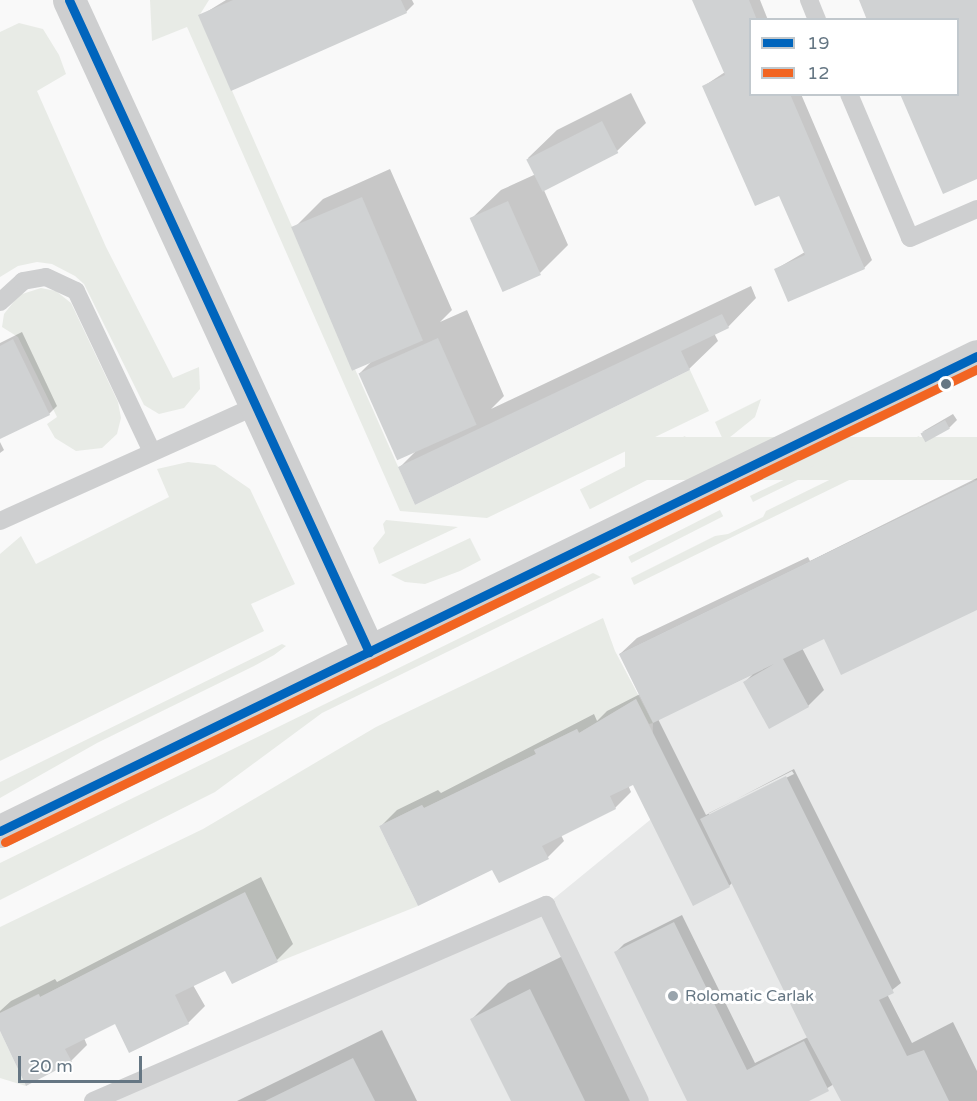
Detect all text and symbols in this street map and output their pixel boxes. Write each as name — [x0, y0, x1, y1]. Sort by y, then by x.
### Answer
legend — [749, 18, 959, 96]
text: 19 — [807, 32, 830, 54]
text: 12 — [807, 62, 830, 84]
unlabelled marker — [940, 378, 952, 390]
place label: Rolomatic Carlak — [685, 986, 814, 1006]
marker: Rolomatic Carlak — [666, 989, 680, 1003]
scale bar — [21, 1044, 146, 1082]
text: 20 m — [29, 1055, 73, 1077]

